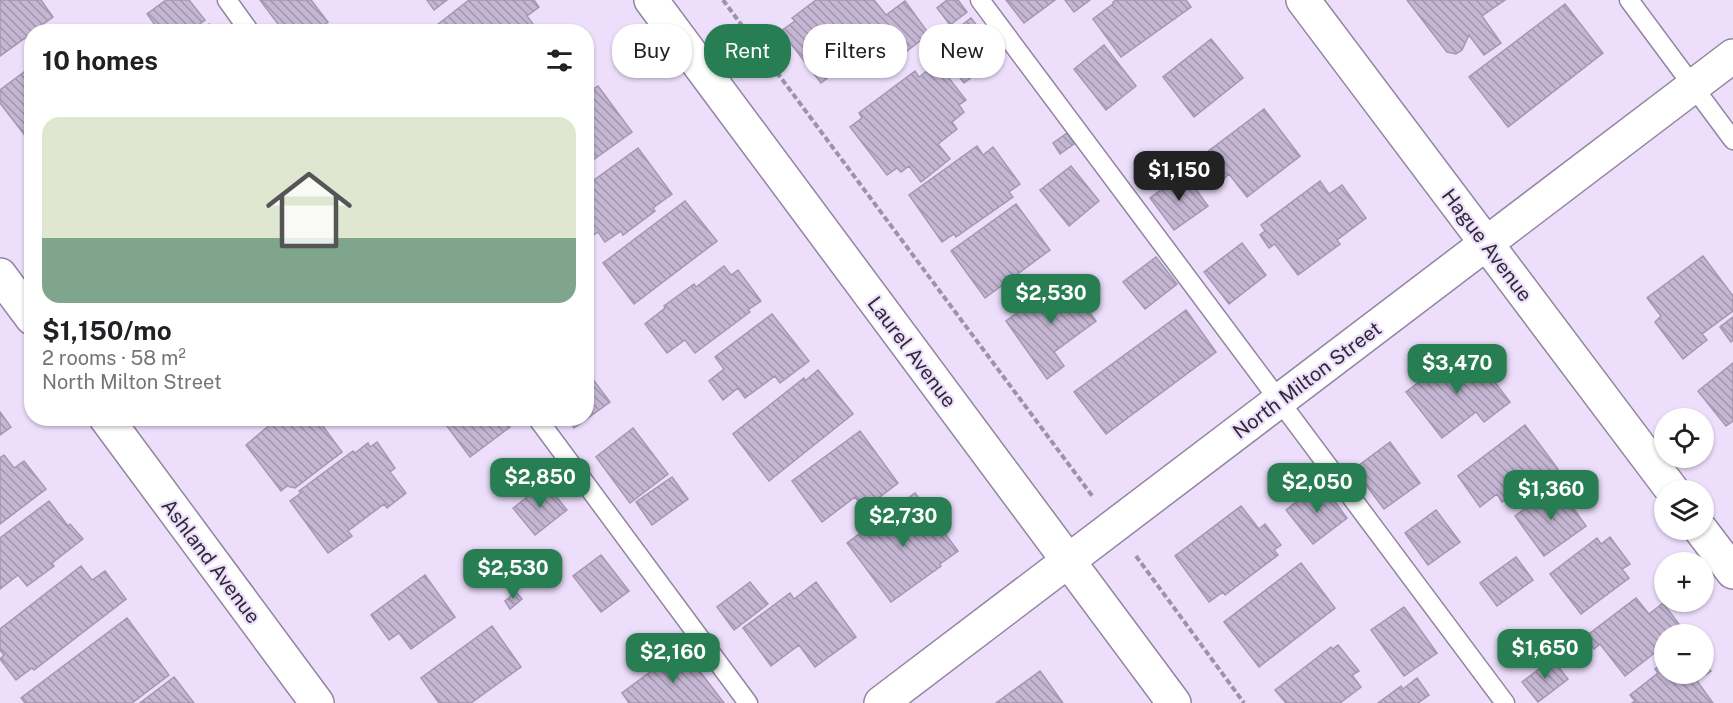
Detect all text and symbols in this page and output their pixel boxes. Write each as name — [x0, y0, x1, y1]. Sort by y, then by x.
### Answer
chip: Buy — [612, 24, 692, 78]
chip: Rent — [704, 24, 791, 78]
chip: Filters — [803, 24, 907, 78]
chip: New — [919, 24, 1005, 78]
icon: filters — [543, 44, 576, 77]
text: 10 homes — [42, 45, 158, 76]
pin: $1,150 — [1130, 151, 1228, 202]
icon: home — [255, 156, 363, 264]
text: $1,150 — [1148, 158, 1210, 182]
street label: Hague Avenue — [1437, 184, 1537, 306]
pin: $2,530 — [1002, 274, 1100, 325]
text: $2,530 — [1015, 281, 1087, 305]
street label: Laurel Avenue — [863, 292, 961, 412]
text: $1,150/mo — [42, 315, 172, 346]
street label: North Milton Street — [1228, 316, 1386, 444]
pin: $3,470 — [1408, 344, 1506, 395]
text: 2 rooms · 58 m² — [42, 346, 186, 370]
text: $3,470 — [1422, 351, 1492, 375]
text: North Milton Street — [42, 370, 222, 394]
map controls — [1654, 408, 1714, 684]
button: locate — [1654, 408, 1714, 468]
pin: $2,850 — [491, 458, 589, 509]
pin: $2,050 — [1268, 463, 1366, 514]
text: $2,850 — [504, 465, 576, 489]
text: $2,050 — [1281, 470, 1353, 494]
pin: $1,360 — [1502, 470, 1600, 521]
text: $1,360 — [1518, 477, 1585, 501]
button: layers — [1654, 480, 1714, 540]
street label: Ashland Avenue — [156, 494, 266, 628]
pin: $2,730 — [854, 497, 952, 548]
text: $2,730 — [869, 504, 937, 528]
pin: $2,530 — [464, 549, 562, 600]
button: + — [1654, 552, 1714, 612]
text: $2,530 — [477, 556, 549, 580]
button: − — [1654, 624, 1714, 684]
pin: $1,650 — [1496, 629, 1594, 680]
pin: $2,160 — [624, 633, 722, 684]
text: $1,650 — [1511, 636, 1579, 660]
text: $2,160 — [640, 640, 706, 664]

